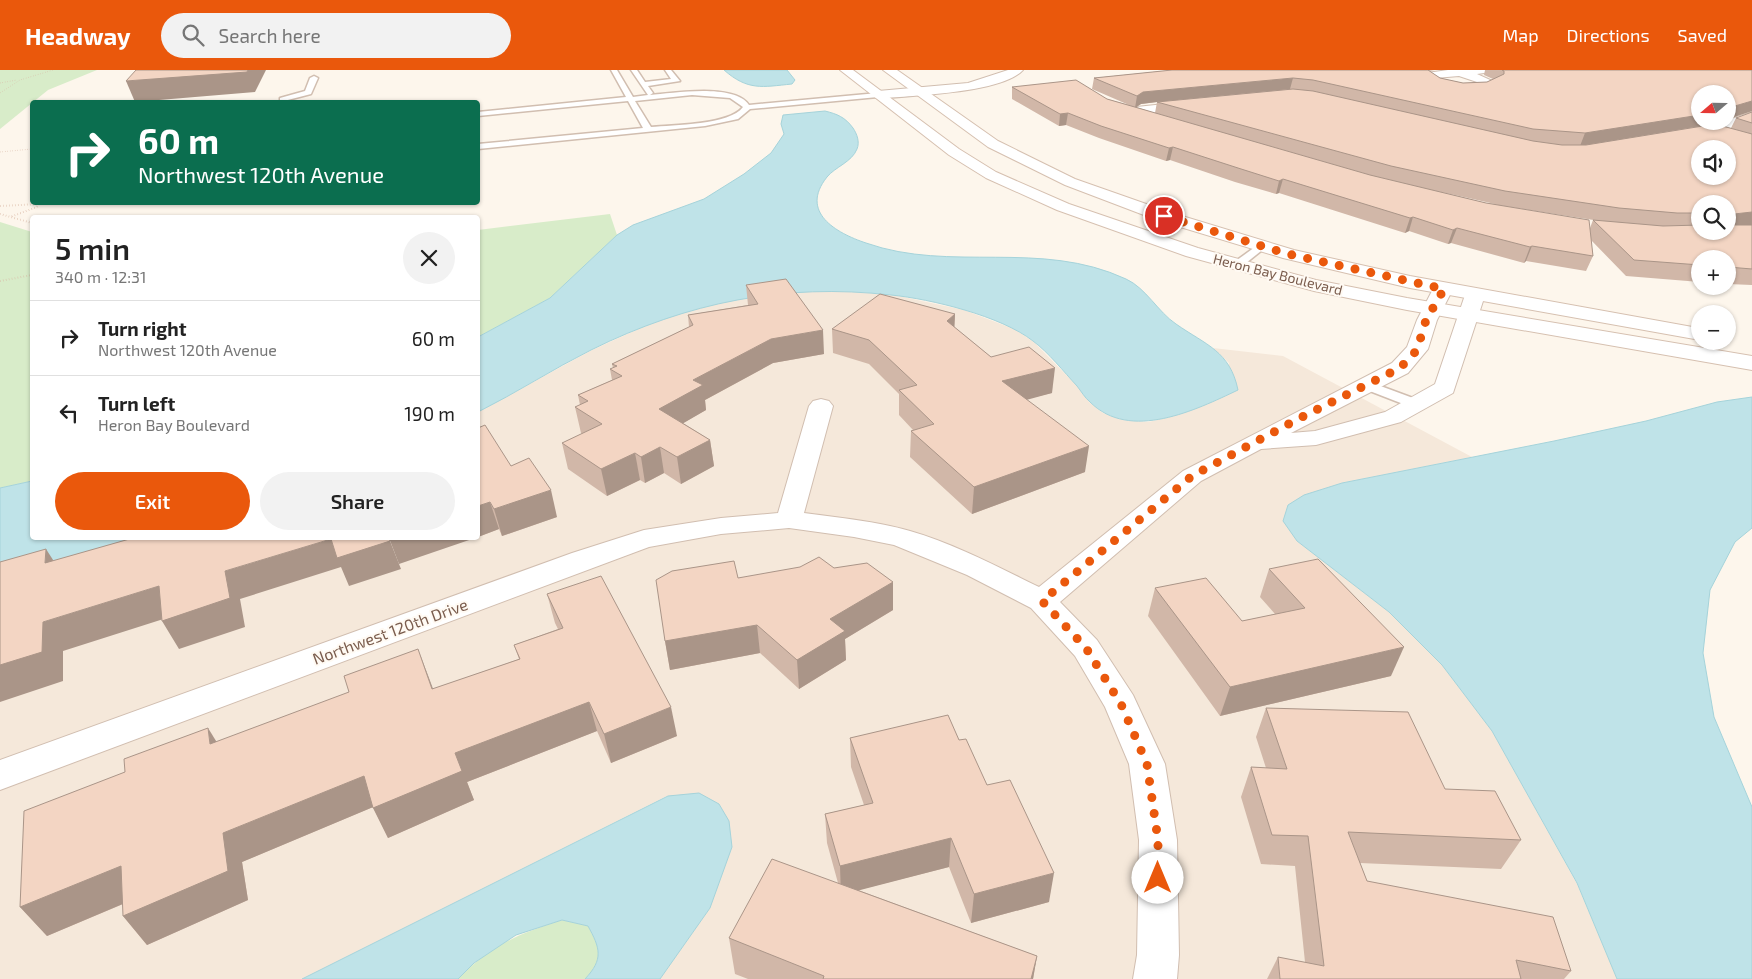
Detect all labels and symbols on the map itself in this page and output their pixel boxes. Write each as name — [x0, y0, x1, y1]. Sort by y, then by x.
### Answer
north arrow — [1691, 85, 1736, 130]
pin — [1143, 195, 1185, 237]
street label: Heron Bay Boulevard — [1211, 250, 1345, 298]
street label: Northwest 120th Drive — [310, 594, 470, 668]
position arrow — [1131, 851, 1183, 903]

